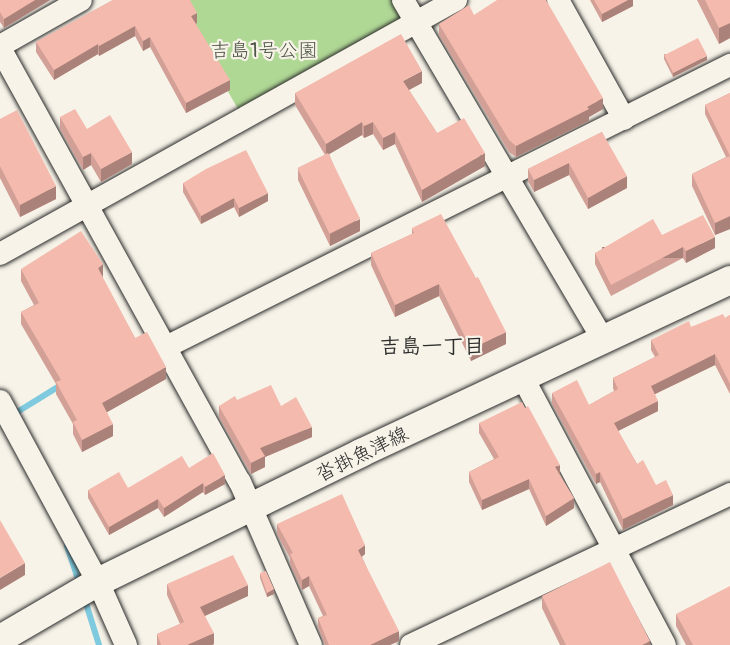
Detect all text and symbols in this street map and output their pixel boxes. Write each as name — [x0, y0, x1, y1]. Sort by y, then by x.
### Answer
park label: 吉島1号公園 — [210, 38, 318, 62]
district label: 吉島一丁目 — [380, 334, 484, 360]
street label: 沓掛魚津線 — [312, 421, 412, 487]

